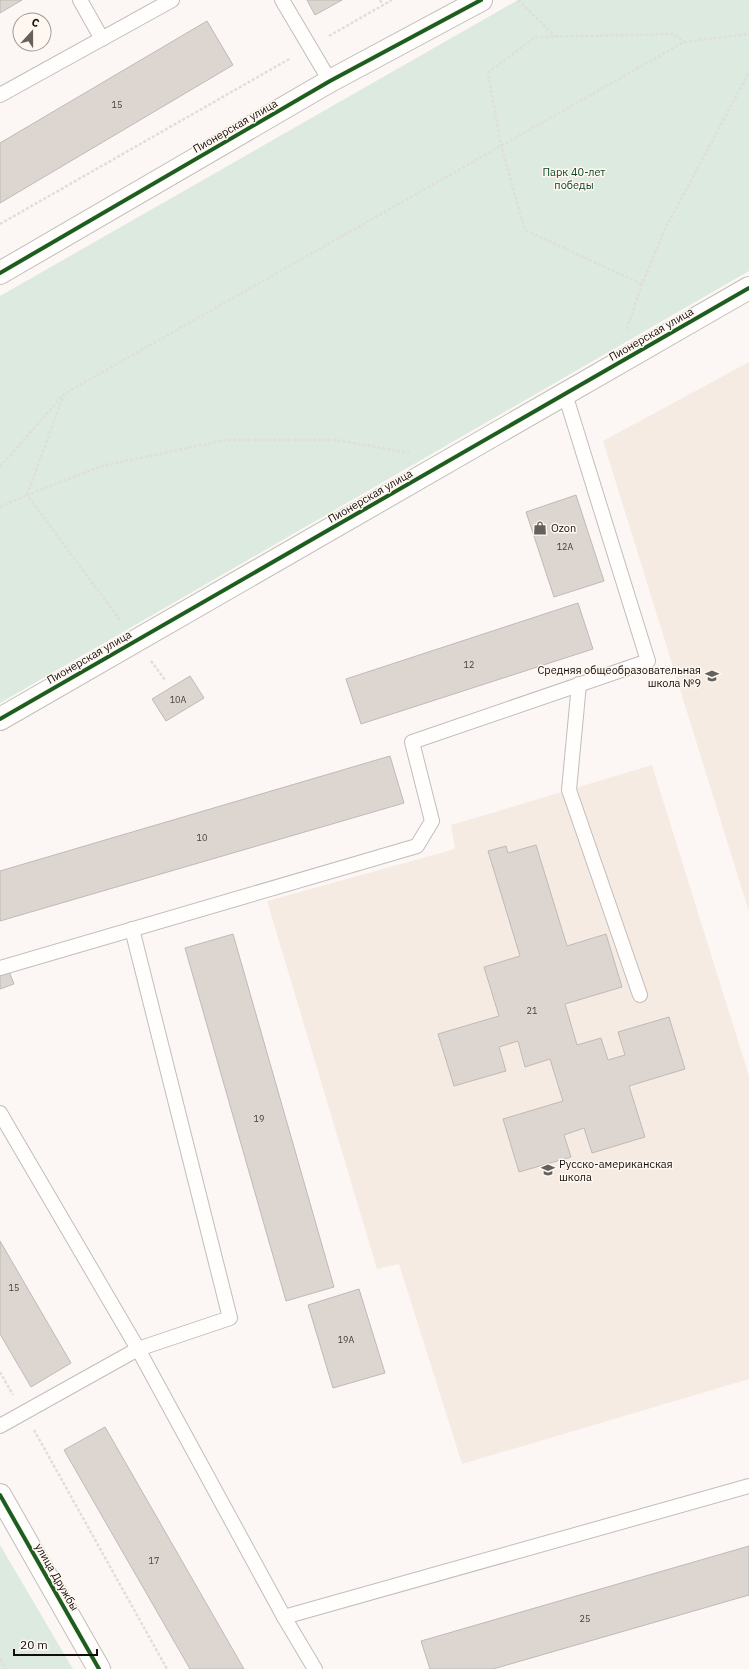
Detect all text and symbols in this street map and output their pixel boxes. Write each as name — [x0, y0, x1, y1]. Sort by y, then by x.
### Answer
north arrow — [12, 12, 52, 52]
text: С — [30, 15, 41, 30]
street label: Пионерская улица — [190, 96, 280, 156]
house number: 15 — [112, 99, 122, 110]
park label: Парк 40-лет победы — [542, 165, 606, 192]
street label: Пионерская улица — [606, 304, 696, 364]
street label: Пионерская улица — [325, 466, 415, 526]
shop icon: Ozon — [532, 520, 548, 536]
place label: Ozon — [551, 521, 576, 535]
house number: 12А — [557, 541, 574, 552]
street label: Пионерская улица — [44, 627, 134, 687]
house number: 12 — [464, 659, 474, 670]
place label: Средняя общеобразовательная школа №9 — [537, 663, 701, 690]
school or university icon: Средняя общеобразовательная школа №9 — [704, 668, 720, 684]
house number: 10А — [170, 694, 187, 705]
house number: 10 — [197, 832, 207, 843]
house number: 21 — [527, 1005, 537, 1016]
house number: 19 — [254, 1113, 264, 1124]
place label: Русско-американская школа — [559, 1157, 673, 1184]
school or university icon: Русско-американская школа — [540, 1162, 556, 1178]
house number: 15 — [9, 1282, 19, 1293]
house number: 19А — [338, 1334, 355, 1345]
street label: улица Дружбы — [32, 1541, 82, 1613]
house number: 17 — [149, 1555, 159, 1566]
house number: 25 — [580, 1613, 590, 1624]
scale bar — [14, 1631, 97, 1657]
text: 20 m — [20, 1637, 48, 1652]

